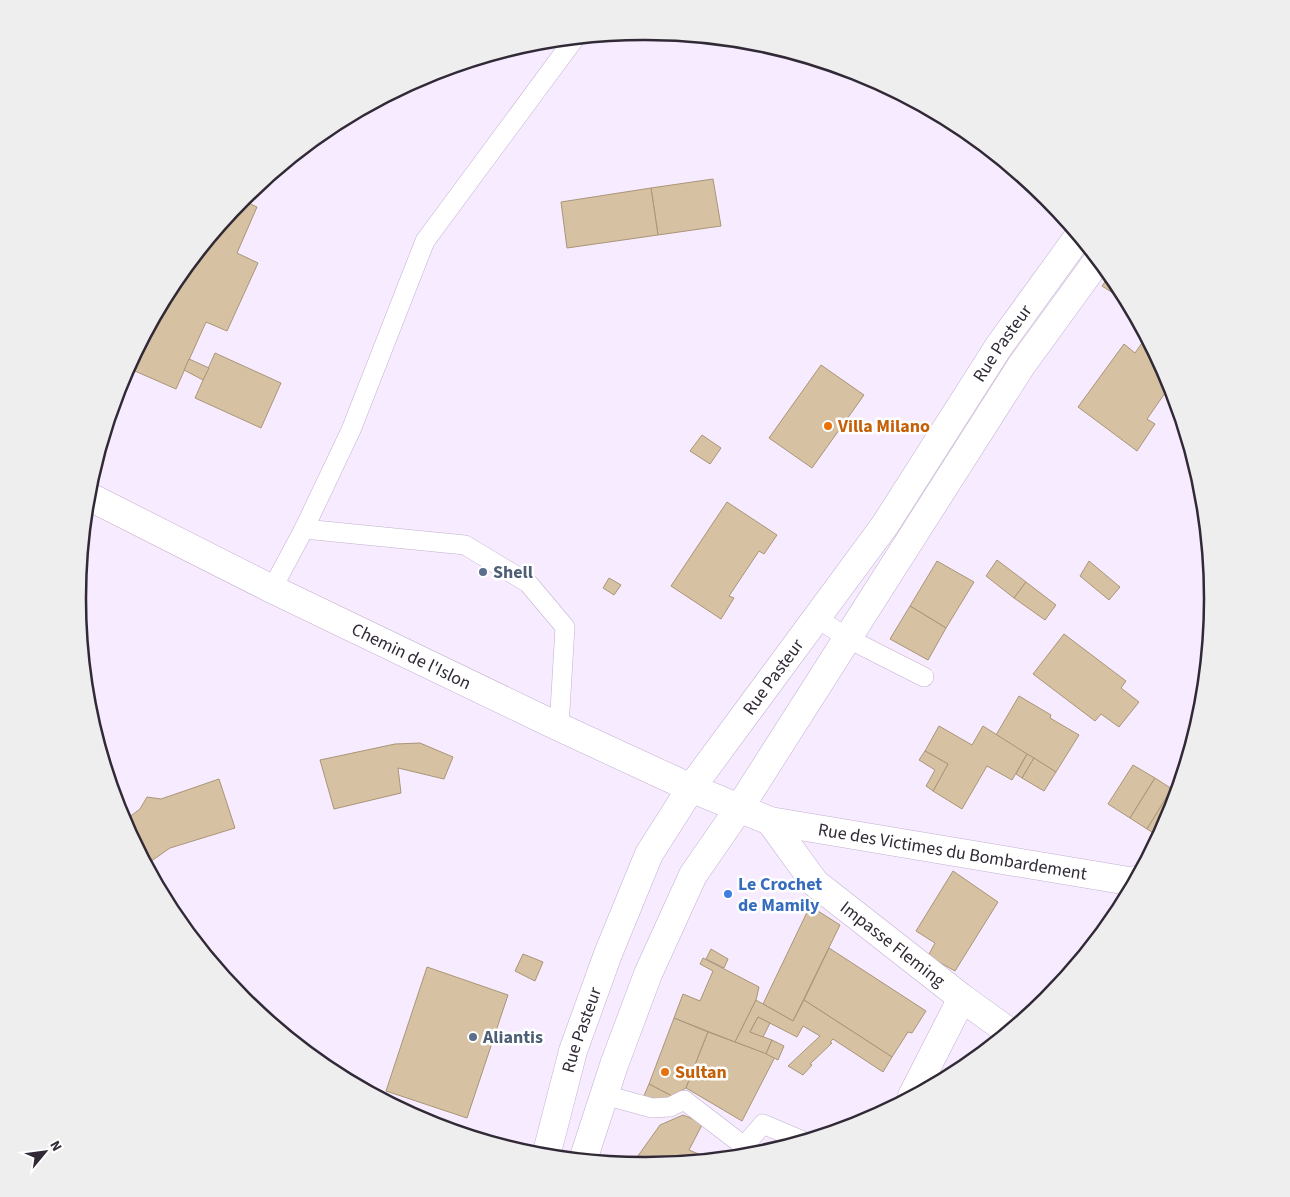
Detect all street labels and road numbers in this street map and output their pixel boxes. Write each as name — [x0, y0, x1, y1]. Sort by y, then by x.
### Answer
street label: Rue Pasteur — [967, 299, 1038, 387]
street label: Chemin de l'Islon — [348, 617, 476, 696]
street label: Rue Pasteur — [737, 633, 810, 720]
street label: Rue des Victimes du Bombardement — [816, 817, 1089, 886]
street label: Impasse Fleming — [835, 895, 950, 993]
street label: Rue Pasteur — [555, 983, 608, 1075]

